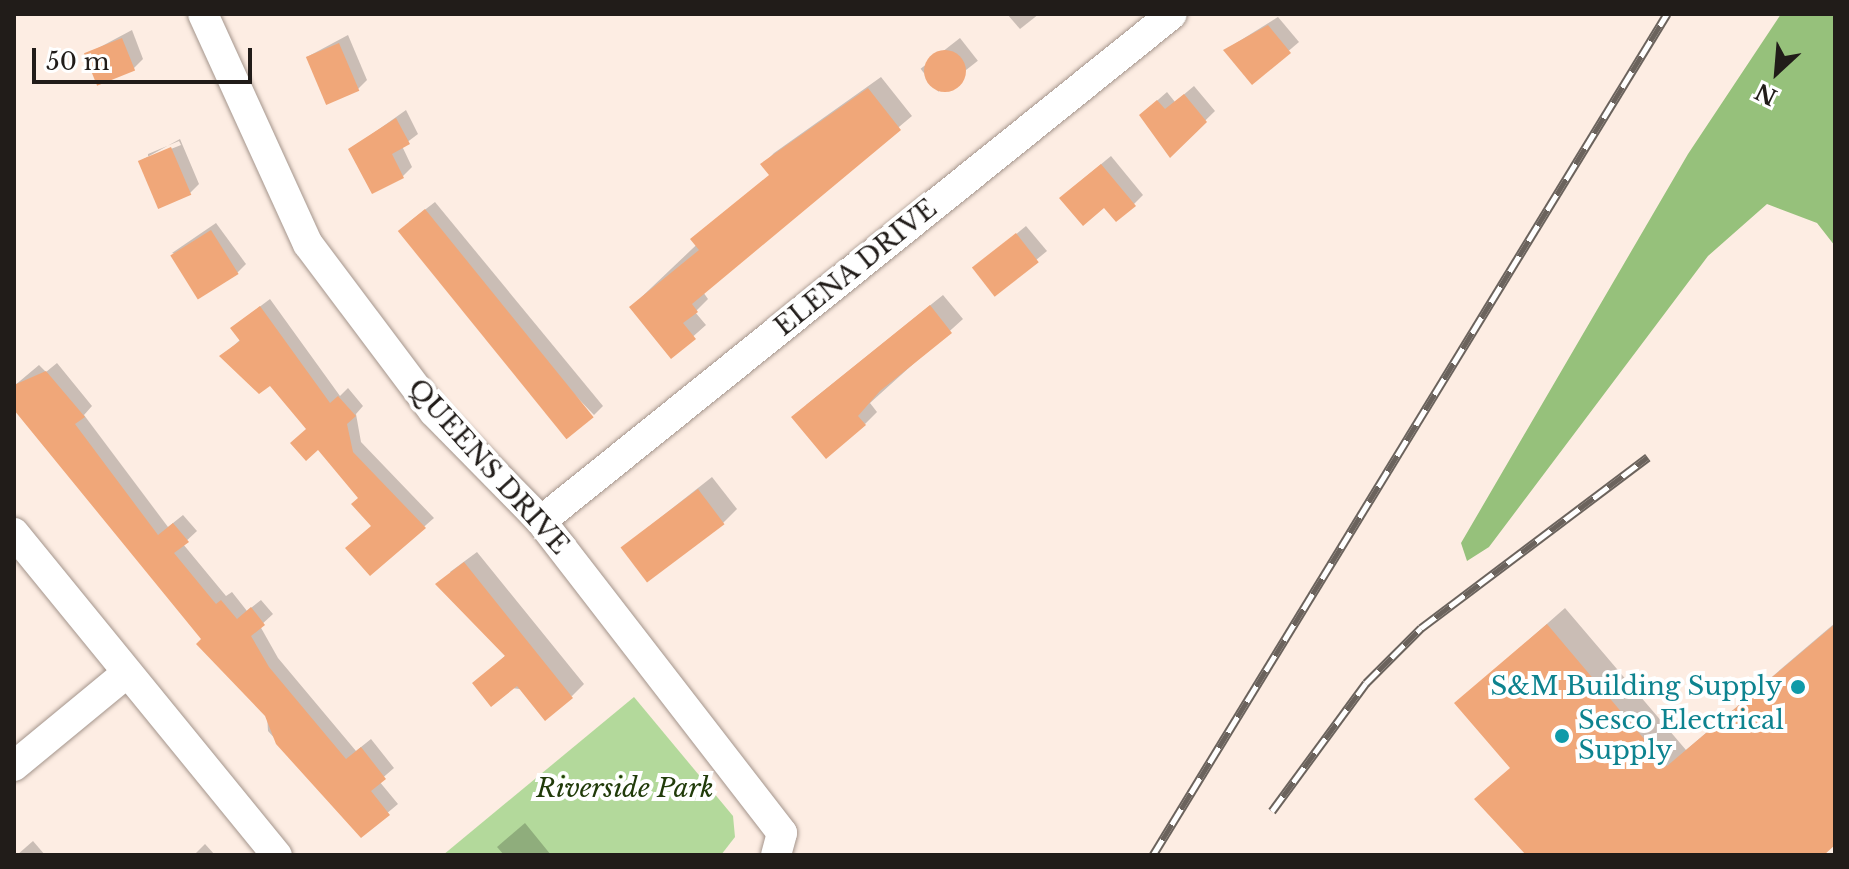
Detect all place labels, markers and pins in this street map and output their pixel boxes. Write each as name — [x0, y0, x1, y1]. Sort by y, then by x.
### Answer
place label: S&M Building Supply — [1490, 671, 1782, 703]
marker: S&M Building Supply — [1789, 678, 1807, 696]
place label: Sesco Electrical Supply — [1578, 705, 1784, 766]
marker: Sesco Electrical Supply — [1553, 727, 1571, 745]

